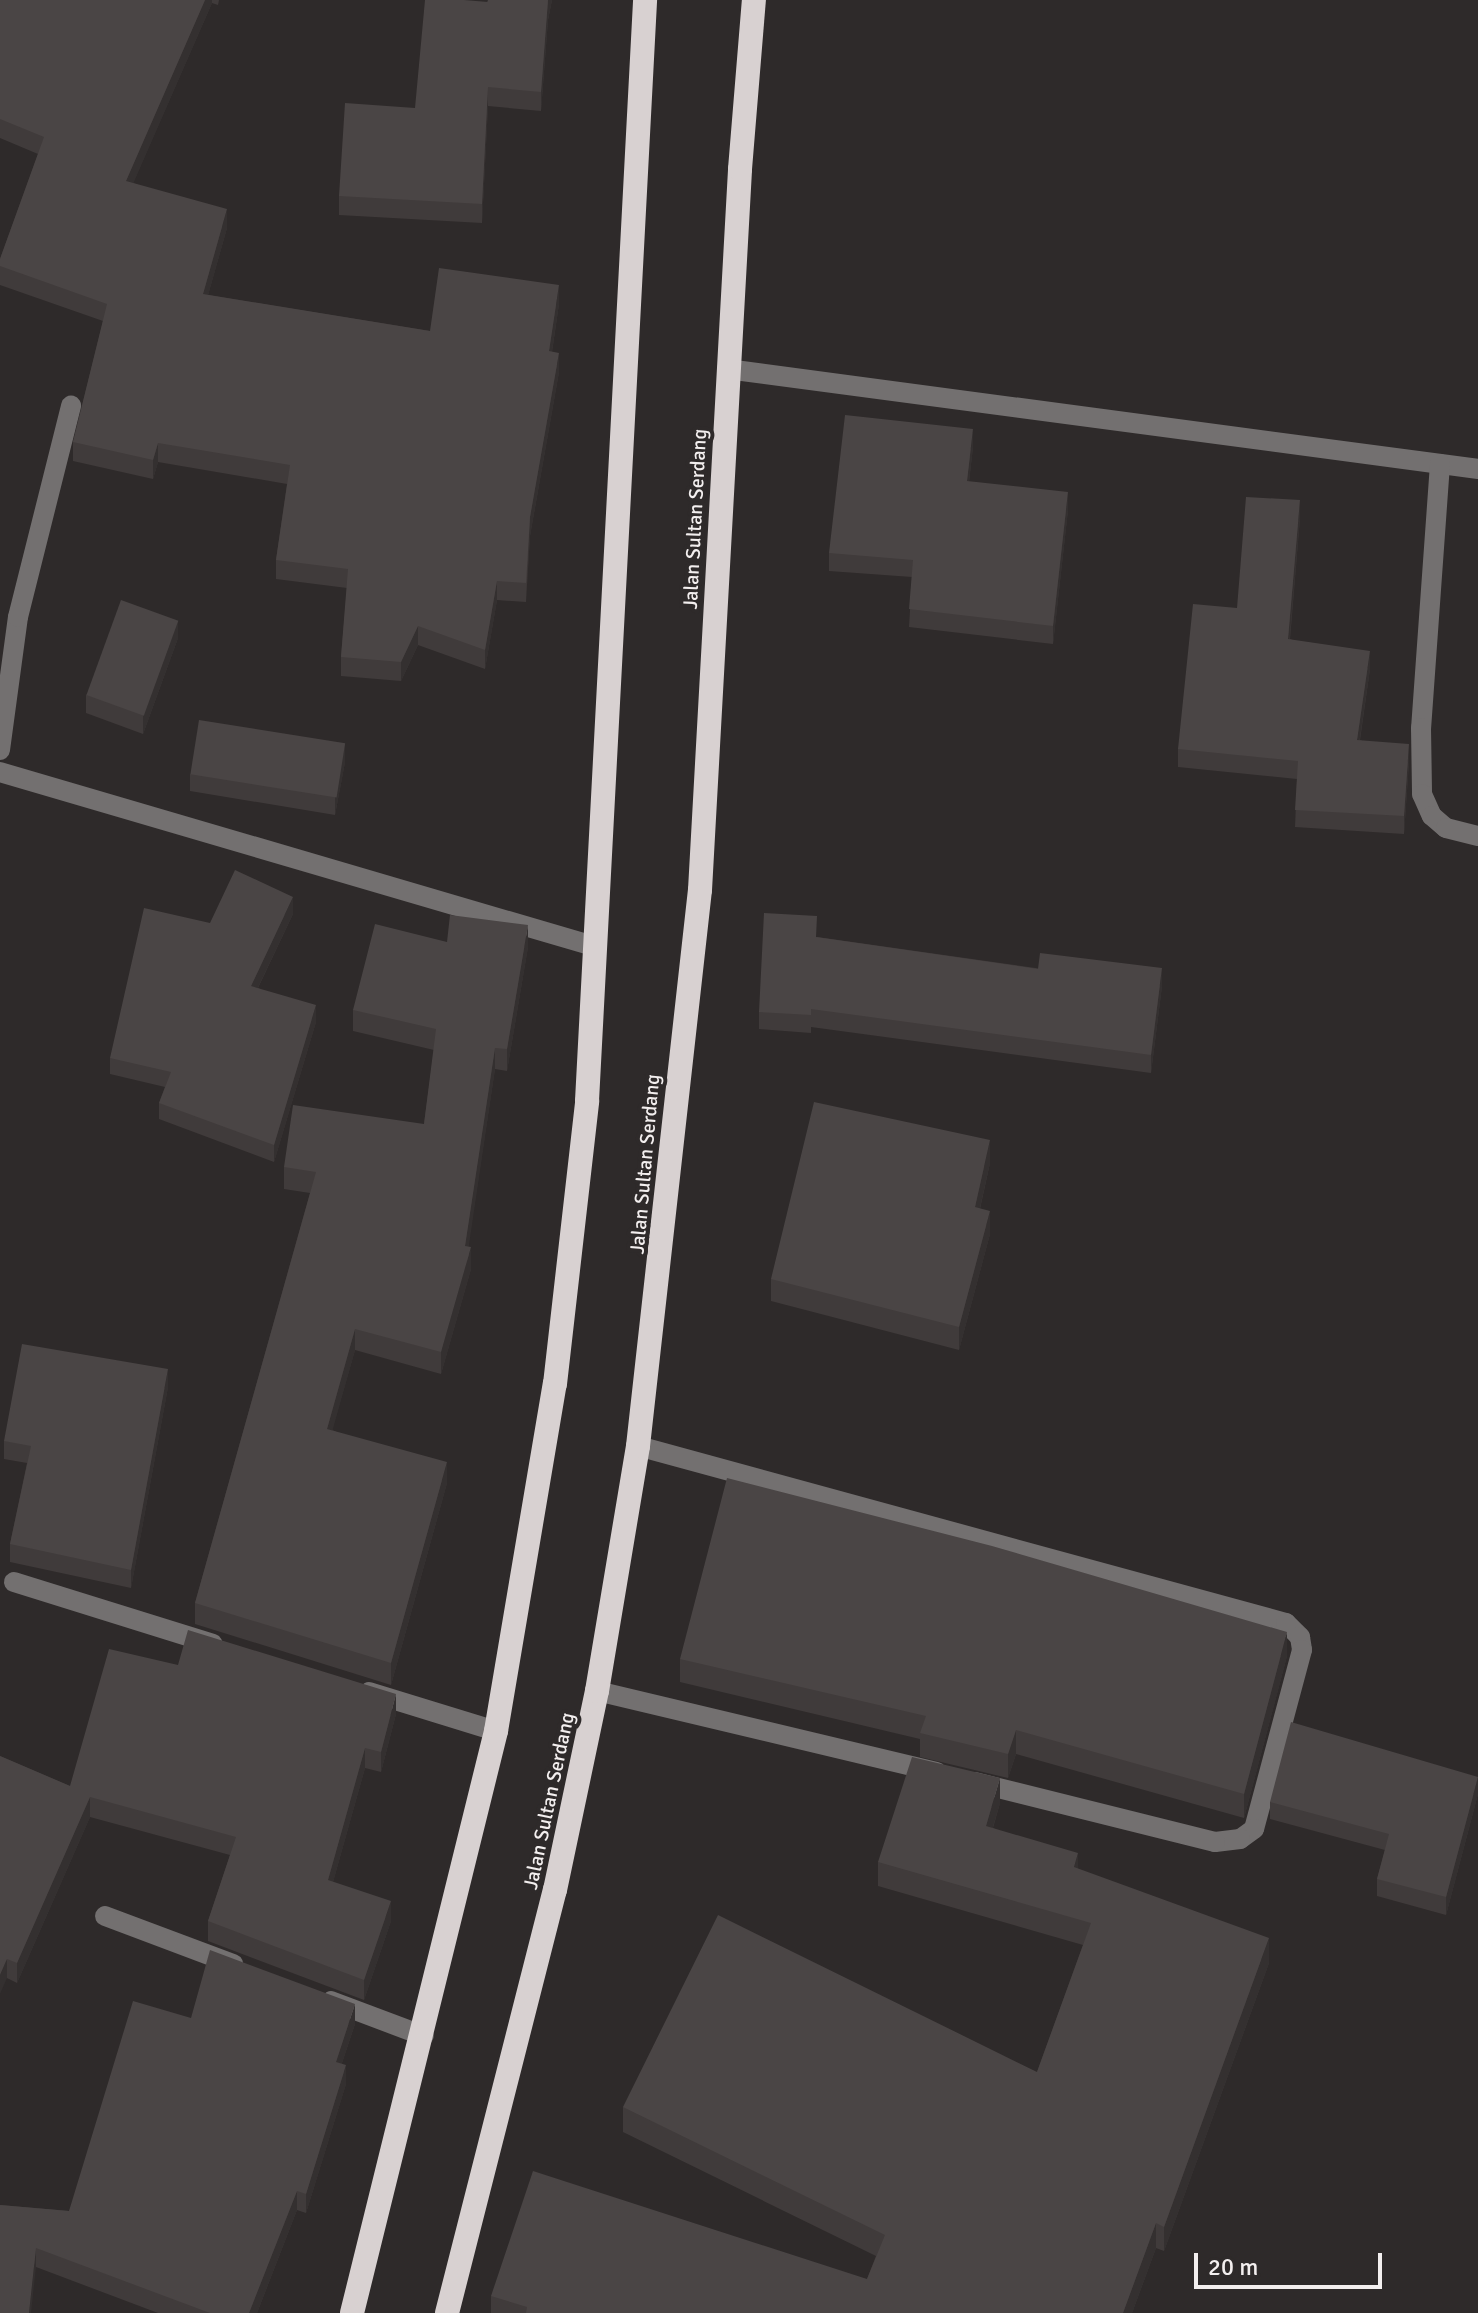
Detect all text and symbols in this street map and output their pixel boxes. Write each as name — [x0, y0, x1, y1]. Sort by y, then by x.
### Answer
street label: Jalan Sultan Serdang — [678, 428, 712, 610]
street label: Jalan Sultan Serdang — [625, 1073, 665, 1255]
street label: Jalan Sultan Serdang — [519, 1710, 579, 1892]
scale bar — [1198, 2237, 1386, 2287]
text: 20 m — [1208, 2252, 1258, 2282]

